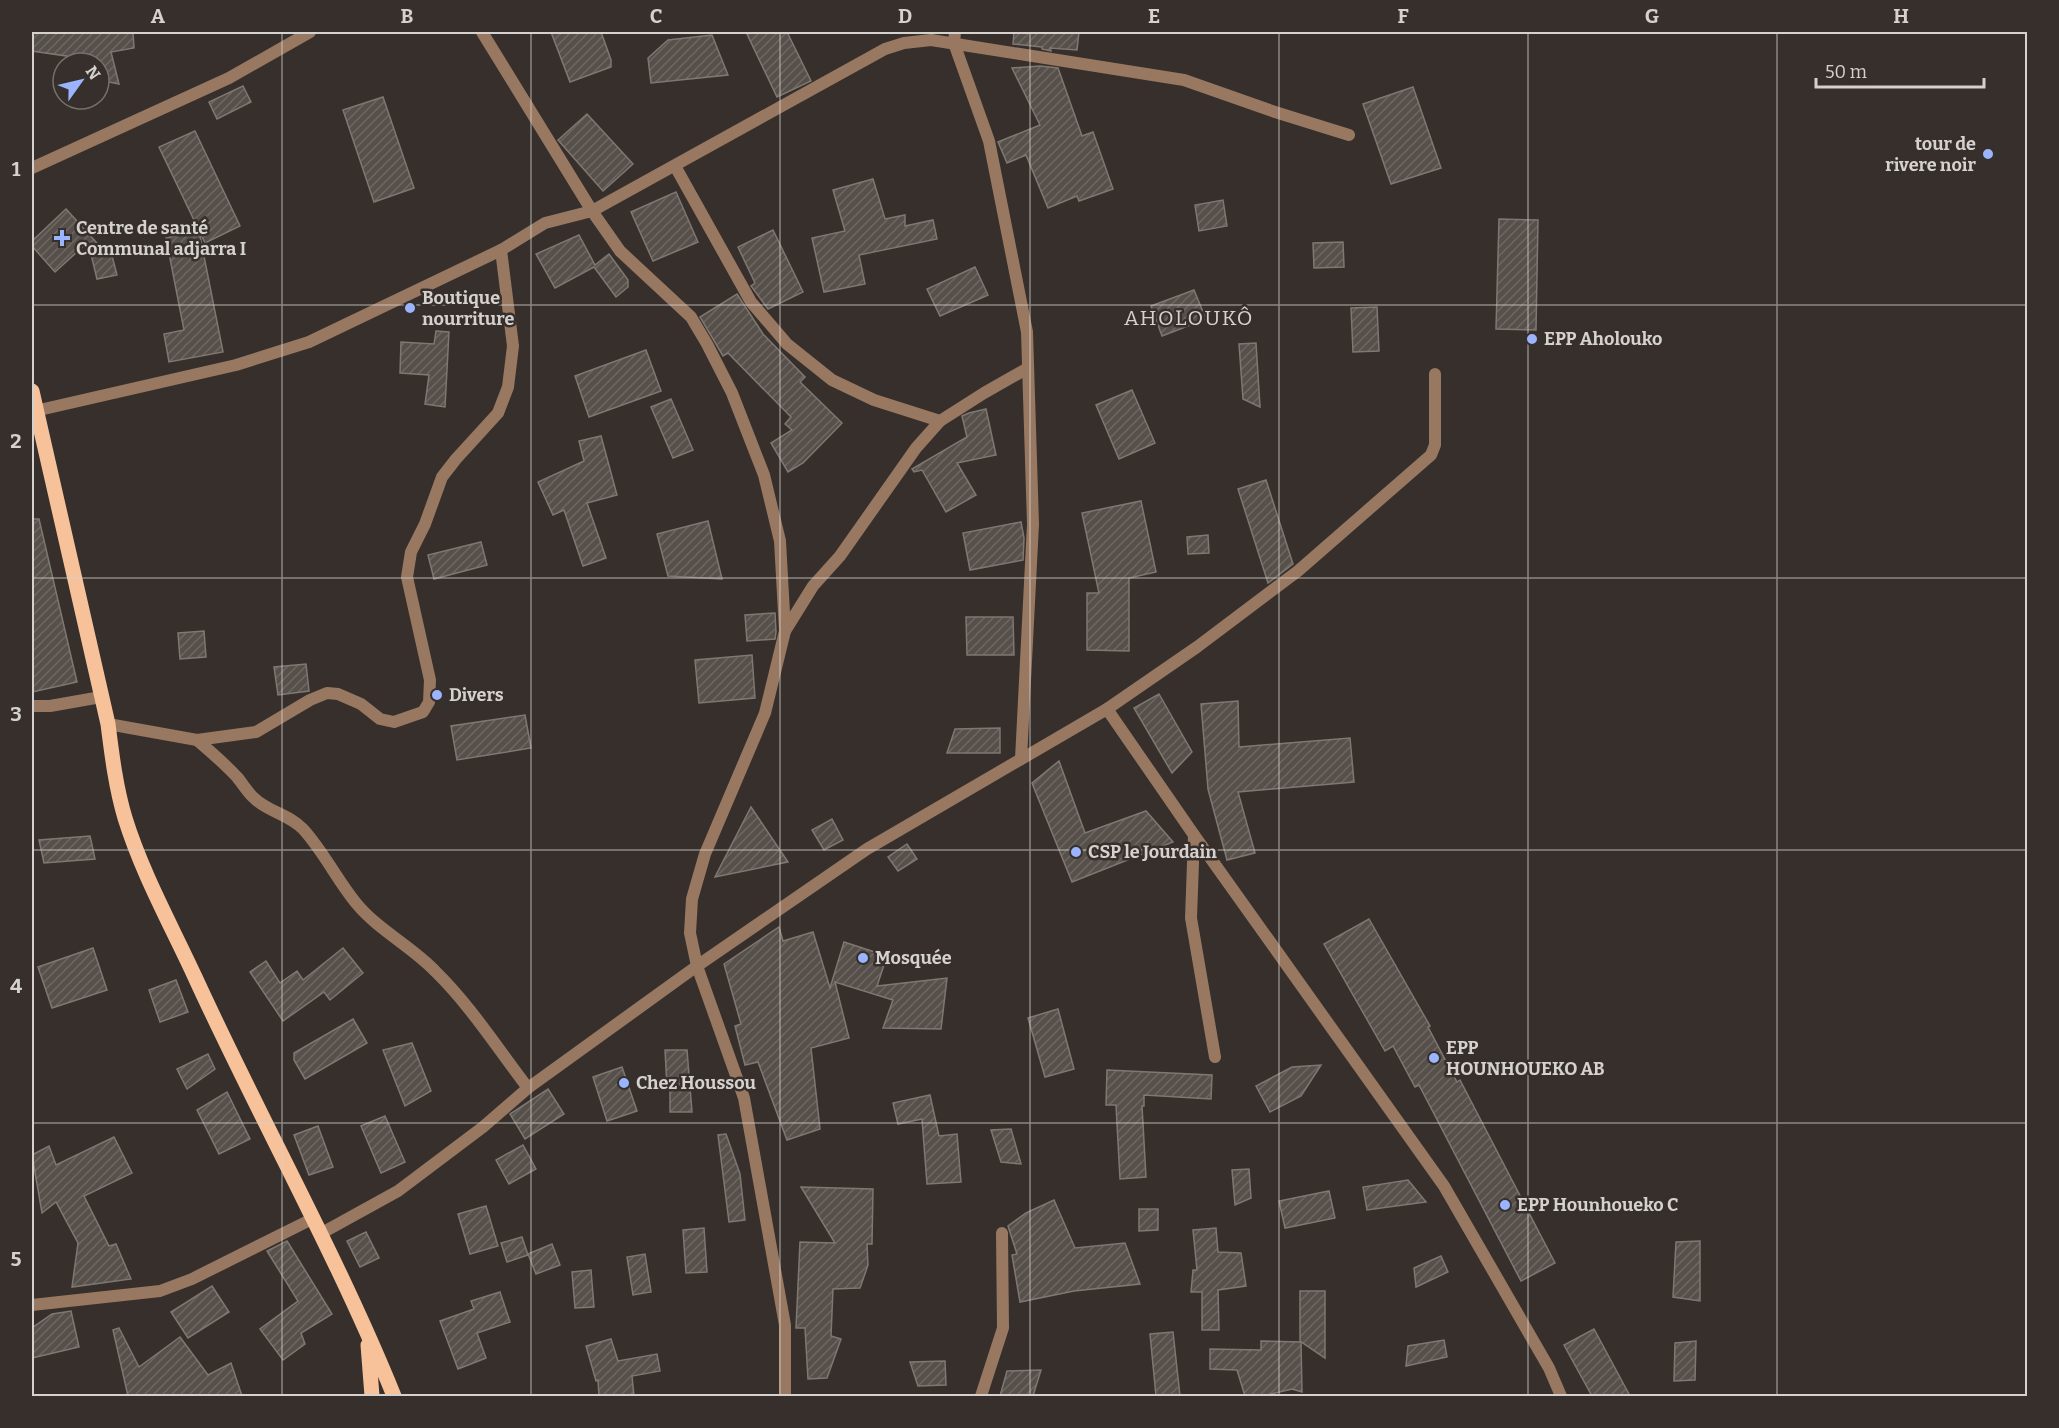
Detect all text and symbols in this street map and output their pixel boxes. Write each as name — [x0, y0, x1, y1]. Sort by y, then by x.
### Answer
text: A — [151, 4, 166, 28]
text: B — [401, 4, 414, 28]
text: C — [650, 4, 662, 28]
text: D — [898, 4, 912, 28]
text: E — [1148, 4, 1160, 28]
text: F — [1397, 4, 1409, 28]
text: G — [1645, 4, 1659, 28]
text: H — [1893, 4, 1909, 28]
north arrow — [51, 51, 111, 111]
scale bar — [1816, 51, 1984, 89]
text: 50 m — [1825, 61, 1867, 83]
text: N — [82, 62, 104, 83]
place label: tour de rivere noir — [1885, 133, 1977, 176]
marker: tour de rivere noir — [1981, 147, 1995, 161]
text: 1 — [12, 157, 21, 181]
place label: Centre de santé Communal adjarra I — [76, 217, 246, 260]
marker: Centre de santé Communal adjarra I — [53, 229, 71, 247]
place label: Boutique nourriture — [422, 287, 514, 330]
marker: Boutique nourriture — [403, 301, 417, 315]
district label: AHOLOUKÔ — [1124, 305, 1254, 331]
place label: EPP Aholouko — [1544, 328, 1662, 350]
marker: EPP Aholouko — [1525, 332, 1539, 346]
text: 2 — [10, 429, 22, 453]
place label: Divers — [449, 684, 504, 706]
marker: Divers — [430, 688, 444, 702]
text: 3 — [10, 702, 22, 726]
place label: CSP le Jourdain — [1088, 841, 1217, 863]
marker: CSP le Jourdain — [1069, 845, 1083, 859]
place label: Mosquée — [875, 947, 952, 969]
marker: Mosquée — [856, 951, 870, 965]
text: 4 — [10, 974, 22, 998]
place label: EPP HOUNHOUEKO AB — [1446, 1037, 1605, 1080]
marker: EPP HOUNHOUEKO AB — [1427, 1051, 1441, 1065]
place label: Chez Houssou — [636, 1072, 757, 1094]
marker: Chez Houssou — [617, 1076, 631, 1090]
place label: EPP Hounhoueko C — [1517, 1194, 1678, 1216]
marker: EPP Hounhoueko C — [1498, 1198, 1512, 1212]
text: 5 — [11, 1247, 22, 1271]

